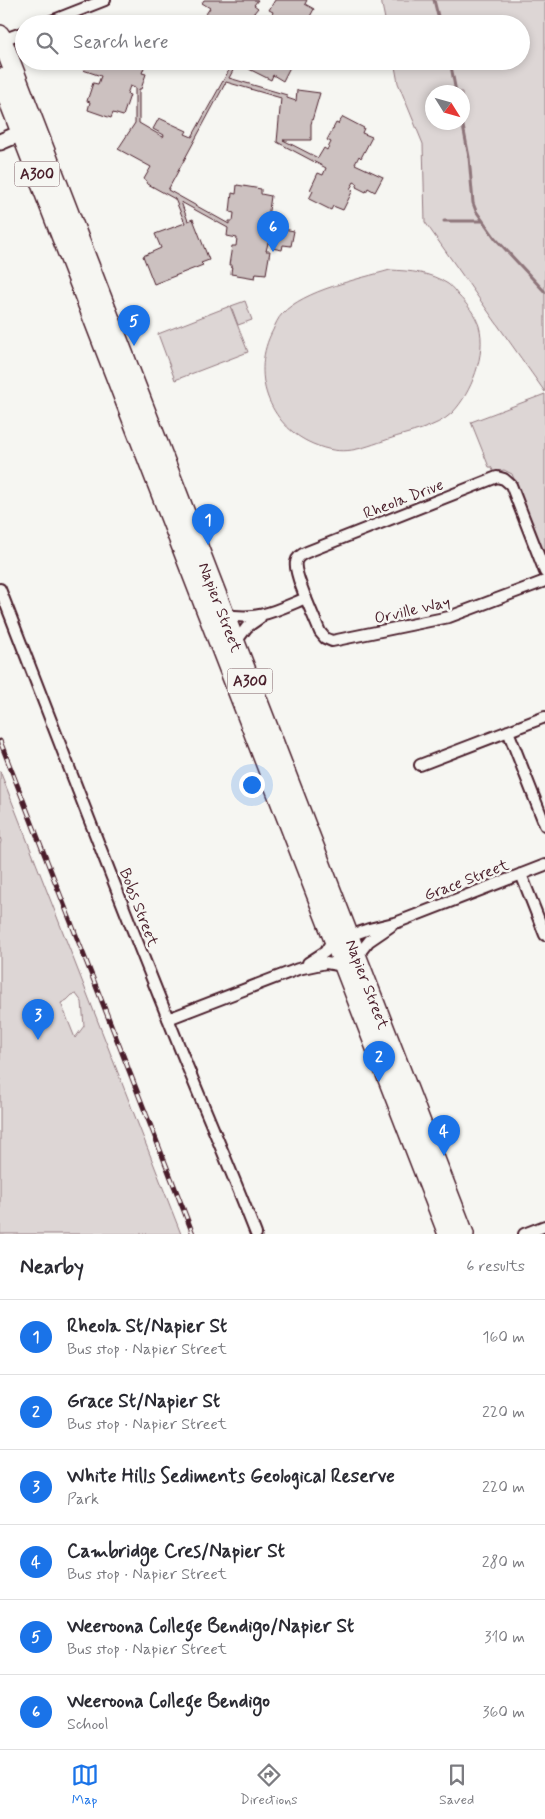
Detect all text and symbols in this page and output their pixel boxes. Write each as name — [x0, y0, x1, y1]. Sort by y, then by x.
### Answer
search box — [15, 15, 530, 70]
icon: search — [33, 29, 61, 57]
text: Search here — [73, 30, 169, 55]
north arrow — [425, 85, 470, 130]
road number: A300 — [15, 162, 60, 186]
pin: 6 — [257, 211, 289, 252]
pin: 5 — [118, 305, 150, 346]
street label: Rheola Drive — [360, 474, 447, 524]
pin: 1 — [192, 504, 224, 545]
street label: Napier Street — [193, 560, 247, 656]
street label: Orville Way — [372, 592, 452, 629]
road number: A300 — [228, 668, 272, 694]
your location — [239, 772, 265, 798]
street label: Grace Street — [421, 854, 512, 906]
street label: Bobs Street — [114, 865, 163, 950]
street label: Napier Street — [340, 937, 394, 1033]
pin: 3 — [22, 999, 54, 1040]
pin: 2 — [363, 1041, 395, 1082]
pin: 4 — [428, 1115, 460, 1156]
text: Nearby — [20, 1253, 84, 1281]
text: 6 results — [466, 1256, 525, 1277]
text: Rheola St/Napier St — [67, 1314, 227, 1339]
text: 1 — [32, 1327, 40, 1348]
text: 160 m — [482, 1327, 525, 1348]
text: Bus stop · Napier Street — [67, 1339, 227, 1360]
text: Grace St/Napier St — [67, 1389, 220, 1414]
text: 2 — [32, 1402, 40, 1423]
text: 220 m — [482, 1402, 525, 1423]
text: Bus stop · Napier Street — [67, 1414, 227, 1435]
text: White Hills Sediments Geological Reserve — [67, 1464, 395, 1489]
text: 3 — [32, 1477, 40, 1498]
text: 220 m — [482, 1477, 525, 1498]
text: Park — [67, 1489, 99, 1510]
text: Cambridge Cres/Napier St — [67, 1539, 285, 1564]
text: 4 — [31, 1552, 41, 1573]
text: 280 m — [482, 1552, 525, 1573]
text: Bus stop · Napier Street — [67, 1564, 227, 1585]
text: Weeroona College Bendigo/Napier St — [67, 1614, 354, 1639]
text: 5 — [31, 1627, 41, 1648]
text: 310 m — [484, 1627, 525, 1648]
text: Bus stop · Napier Street — [67, 1639, 227, 1660]
text: Weeroona College Bendigo — [67, 1689, 270, 1714]
text: 6 — [32, 1702, 40, 1723]
text: 360 m — [482, 1702, 525, 1723]
text: School — [67, 1714, 108, 1735]
tab: Map — [71, 1761, 99, 1809]
tab: Directions — [240, 1761, 298, 1809]
tab: Saved — [439, 1761, 474, 1809]

